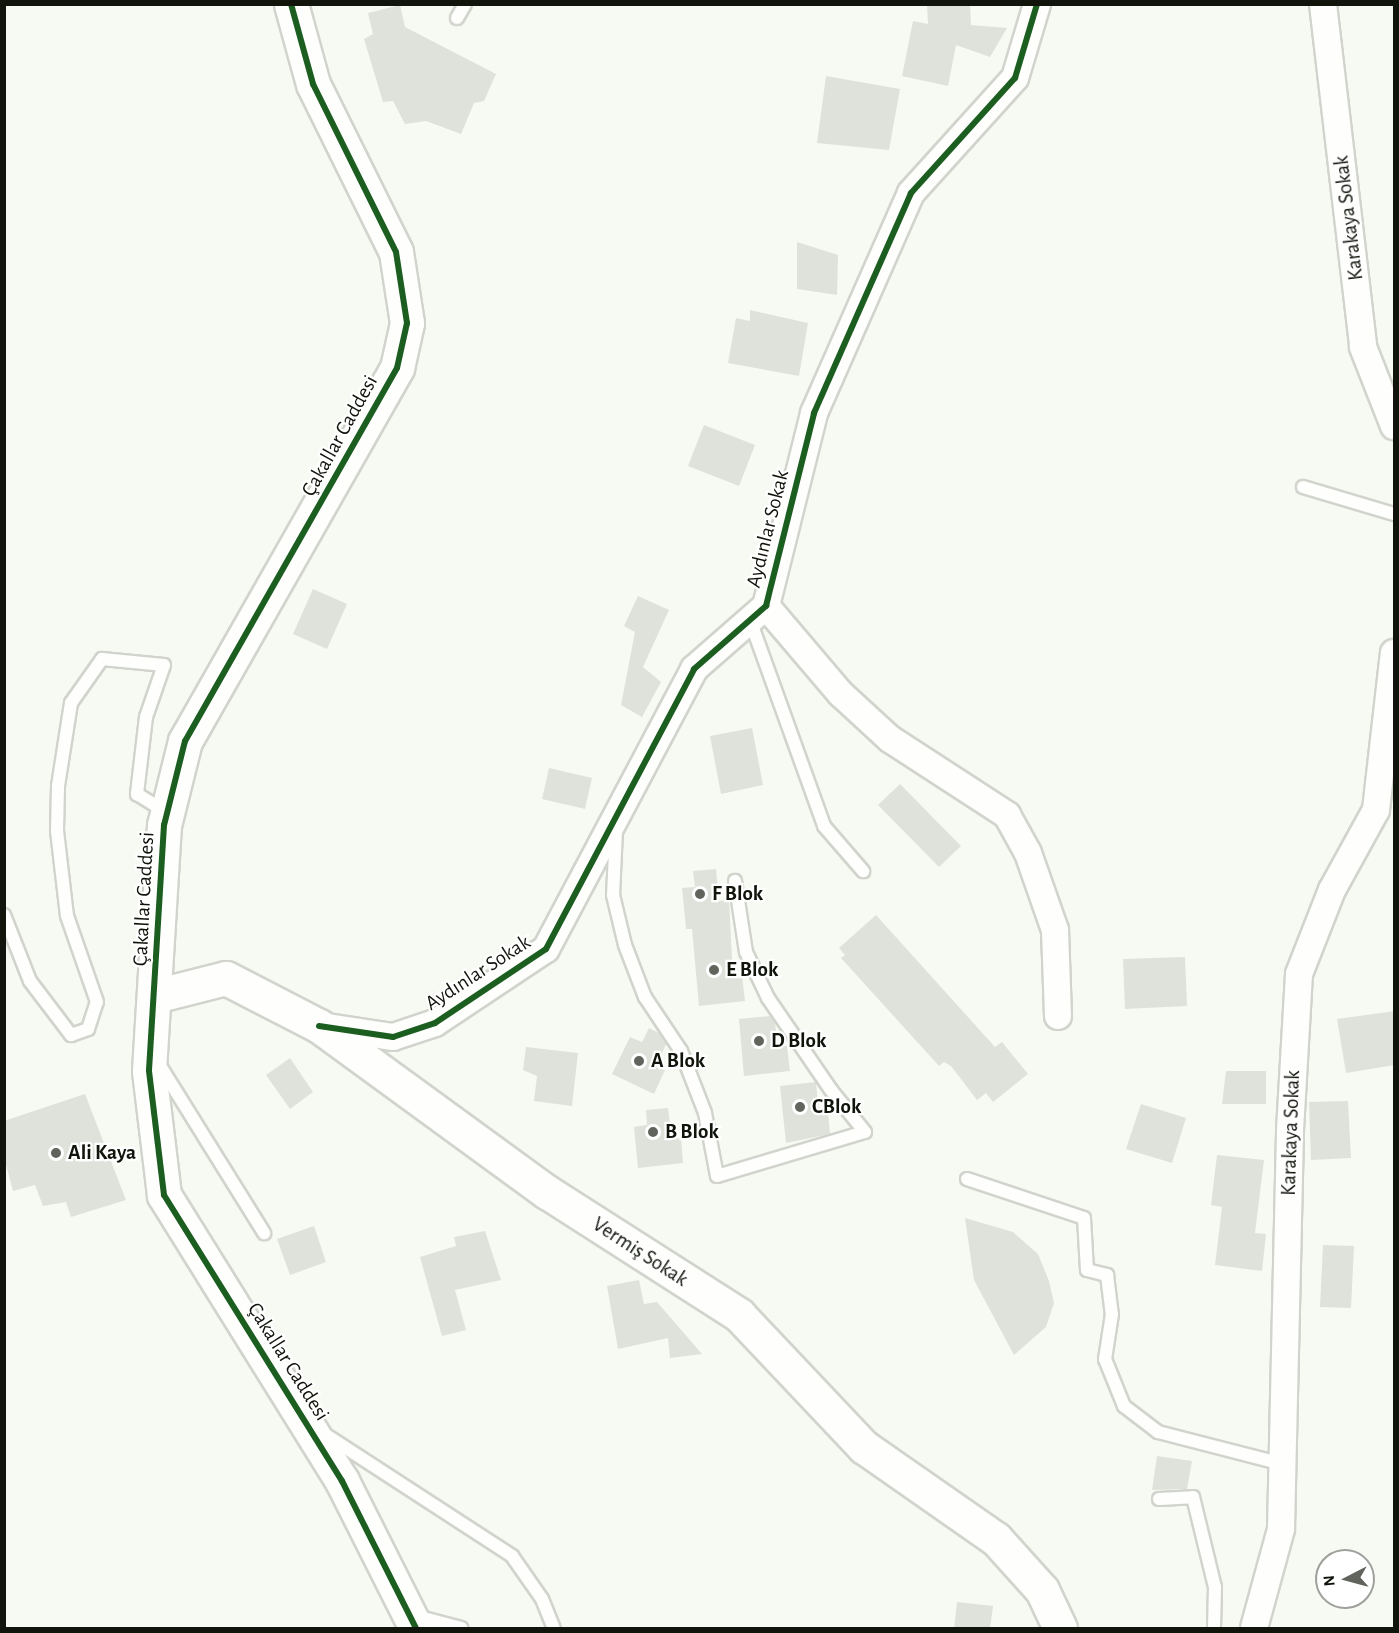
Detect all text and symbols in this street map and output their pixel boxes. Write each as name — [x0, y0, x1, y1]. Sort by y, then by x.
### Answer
street label: Karakaya Sokak — [1329, 154, 1369, 282]
street label: Çakallar Caddesi — [296, 371, 384, 501]
street label: Aydınlar Sokak — [741, 468, 795, 590]
street label: Çakallar Caddesi — [128, 831, 160, 967]
place label: F Blok — [712, 881, 763, 907]
marker: F Blok — [693, 887, 707, 901]
street label: Aydınlar Sokak — [421, 930, 535, 1016]
place label: E Blok — [726, 957, 778, 983]
marker: E Blok — [707, 963, 721, 977]
place label: D Blok — [771, 1028, 826, 1054]
marker: D Blok — [752, 1034, 766, 1048]
place label: A Blok — [651, 1048, 705, 1074]
marker: A Blok — [632, 1054, 646, 1068]
street label: Karakaya Sokak — [1276, 1070, 1306, 1196]
place label: CBlok — [812, 1094, 861, 1120]
marker: CBlok — [793, 1100, 807, 1114]
place label: B Blok — [665, 1119, 719, 1145]
marker: B Blok — [646, 1125, 660, 1139]
place label: Ali Kaya — [68, 1140, 136, 1166]
marker: Ali Kaya — [49, 1146, 63, 1160]
street label: Vermiş Sokak — [588, 1212, 692, 1292]
street label: Çakallar Caddesi — [242, 1298, 334, 1426]
north arrow — [1315, 1549, 1375, 1609]
text: N — [1321, 1574, 1338, 1587]

